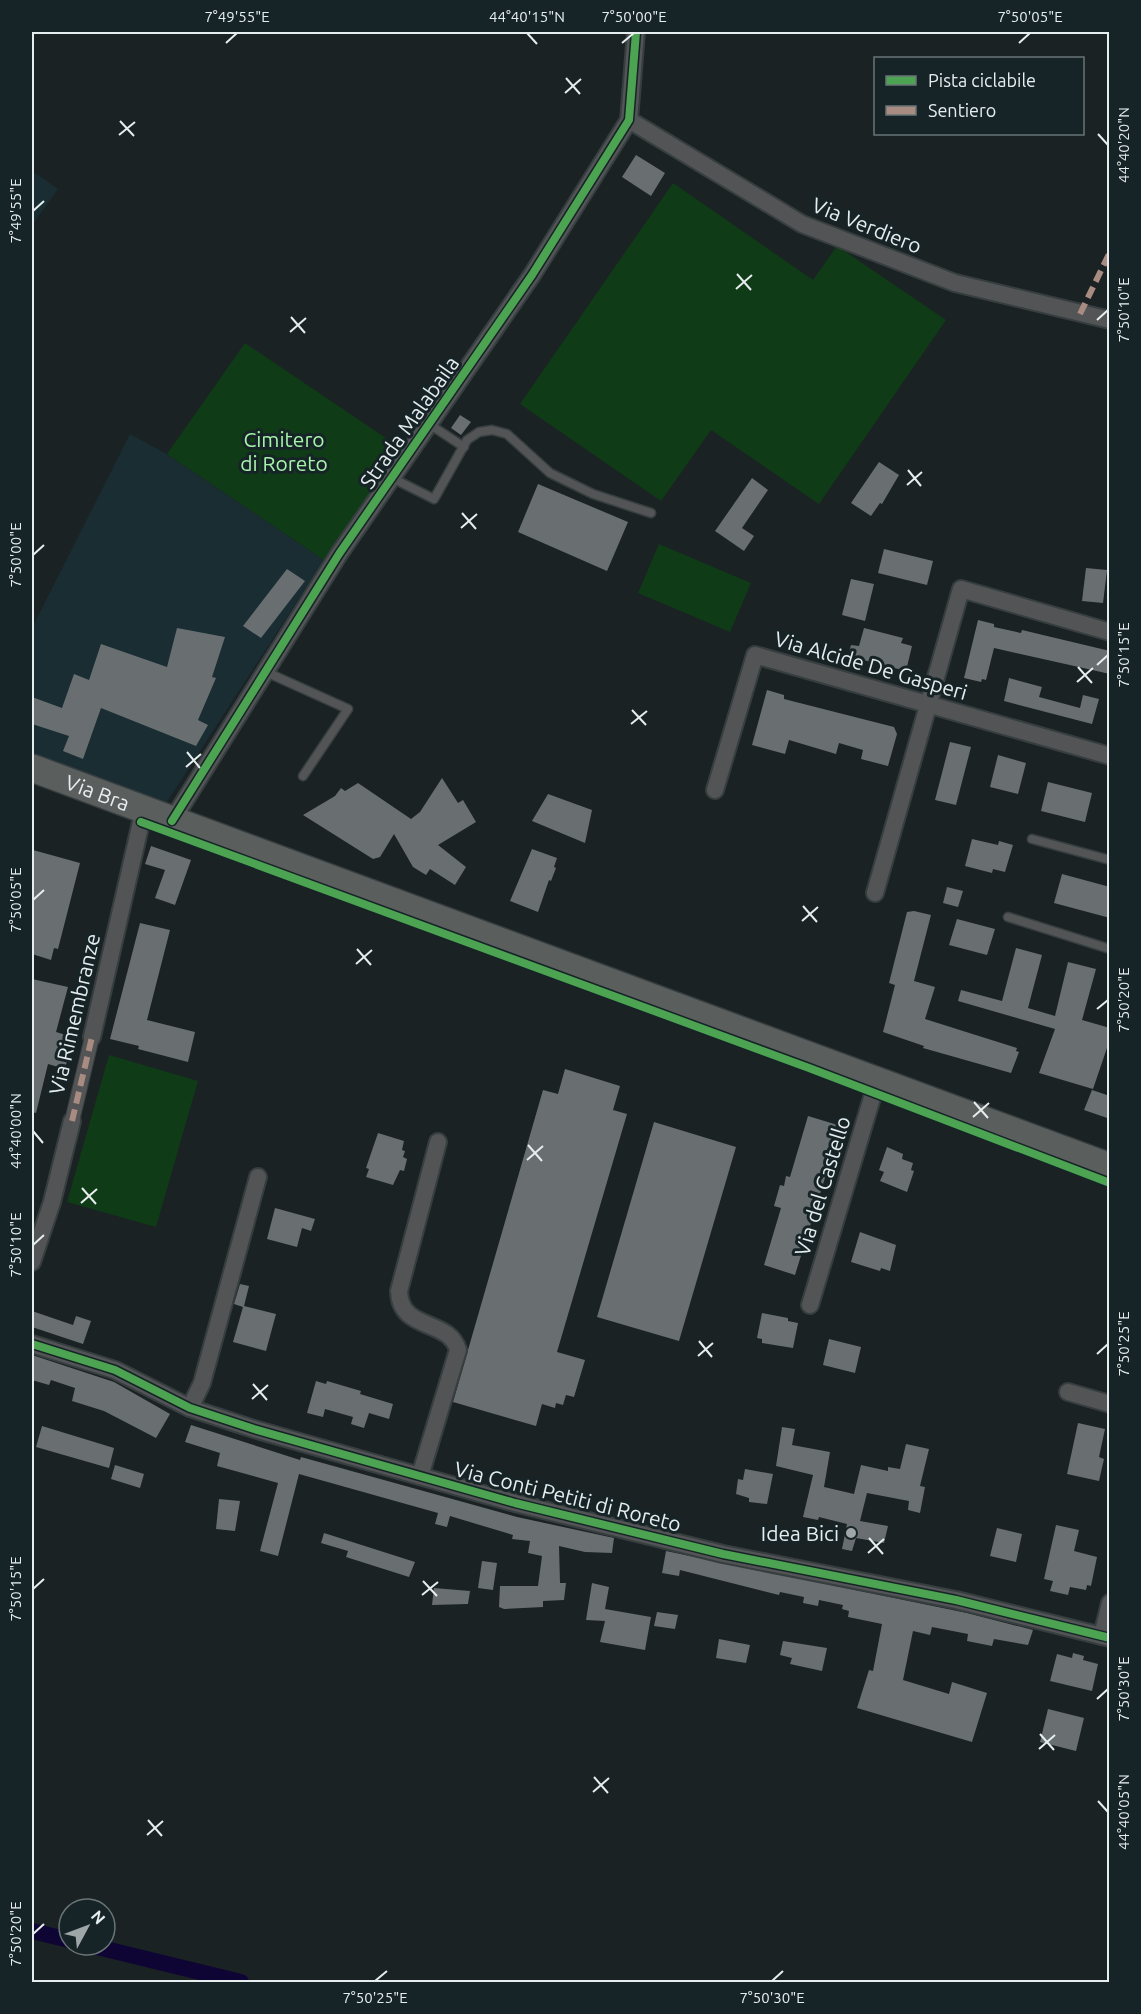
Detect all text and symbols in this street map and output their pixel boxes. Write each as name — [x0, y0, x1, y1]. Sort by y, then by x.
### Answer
text: 7°49'55"E — [204, 8, 270, 25]
text: 44°40'15"N — [489, 8, 565, 25]
text: 7°50'00"E — [601, 8, 667, 25]
text: 7°50'05"E — [997, 8, 1063, 25]
legend — [874, 57, 1084, 135]
text: Pista ciclabile — [928, 70, 1036, 90]
text: Sentiero — [928, 100, 996, 120]
text: 44°40'20"N — [1115, 107, 1132, 183]
text: 7°49'55"E — [7, 178, 24, 244]
street label: Via Verdiero — [809, 192, 925, 258]
text: 7°50'10"E — [1115, 277, 1132, 343]
street label: Strada Malabaila — [354, 351, 464, 493]
park label: Cimitero di Roreto — [240, 427, 328, 475]
text: 7°50'00"E — [7, 522, 24, 588]
text: 7°50'15"E — [1115, 622, 1132, 688]
street label: Via Alcide De Gasperi — [772, 626, 970, 704]
street label: Via Bra — [62, 769, 133, 815]
text: 7°50'05"E — [7, 867, 24, 933]
street label: Via Rimembranze — [44, 931, 104, 1097]
text: 7°50'20"E — [1115, 967, 1132, 1033]
text: 44°40'00"N — [7, 1093, 24, 1169]
street label: Via del Castello — [789, 1113, 855, 1259]
text: 7°50'10"E — [7, 1212, 24, 1278]
text: 7°50'25"E — [1115, 1311, 1132, 1377]
street label: Via Conti Petiti di Roreto — [452, 1456, 684, 1536]
place label: Idea Bici — [761, 1521, 839, 1545]
marker: Idea Bici — [844, 1526, 858, 1540]
text: 7°50'15"E — [7, 1556, 24, 1622]
text: 7°50'30"E — [1115, 1656, 1132, 1722]
text: 44°40'05"N — [1115, 1774, 1132, 1850]
north arrow — [57, 1897, 117, 1957]
text: 7°50'20"E — [7, 1901, 24, 1967]
text: N — [88, 1907, 109, 1928]
text: 7°50'25"E — [342, 1989, 408, 2006]
text: 7°50'30"E — [739, 1989, 805, 2006]

